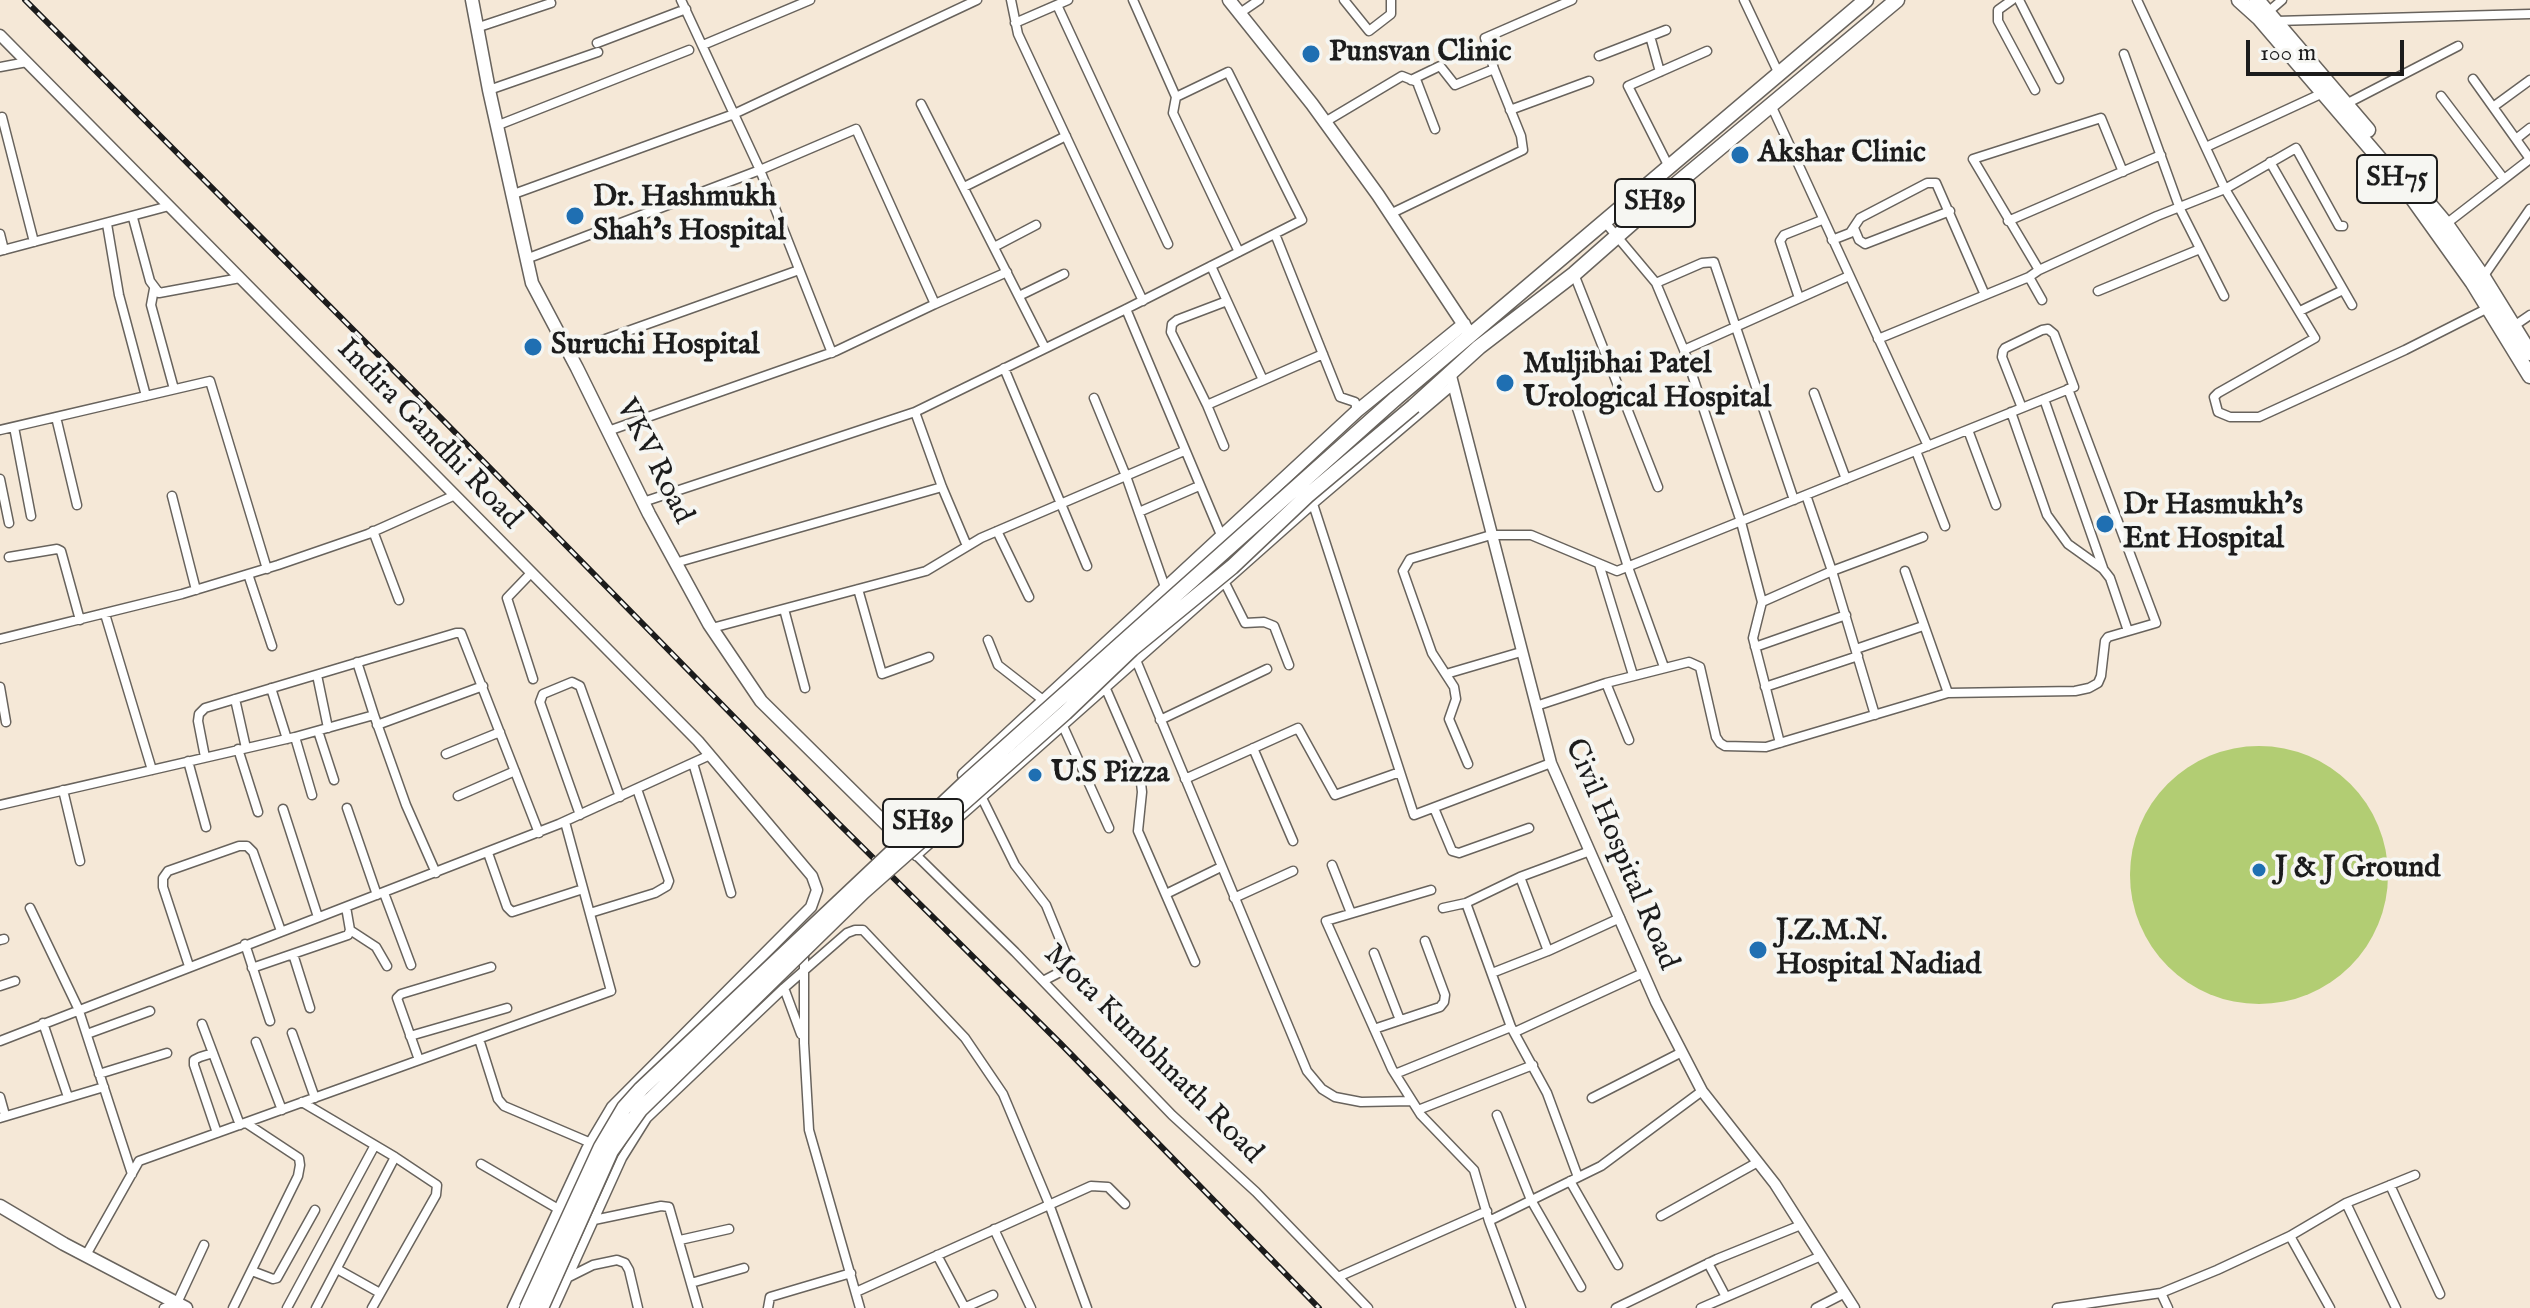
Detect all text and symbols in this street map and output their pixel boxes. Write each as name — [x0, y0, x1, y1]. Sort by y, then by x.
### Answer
scale bar — [2250, 24, 2408, 74]
place label: Punsvan Clinic — [1329, 36, 1512, 72]
text: 100 m — [2260, 38, 2316, 69]
marker: Punsvan Clinic — [1300, 43, 1322, 65]
place label: Akshar Clinic — [1758, 137, 1926, 173]
marker: Akshar Clinic — [1729, 144, 1751, 166]
road number: SH75 — [2357, 155, 2437, 203]
road number: SH89 — [1615, 179, 1695, 227]
place label: Dr. Hashmukh Shah's Hospital — [593, 181, 786, 252]
marker: Dr. Hashmukh Shah's Hospital — [564, 205, 586, 227]
place label: Suruchi Hospital — [551, 329, 759, 365]
street label: Indira Gandhi Road — [328, 332, 528, 538]
marker: Suruchi Hospital — [522, 336, 544, 358]
place label: Muljibhai Patel Urological Hospital — [1523, 348, 1771, 418]
marker: Muljibhai Patel Urological Hospital — [1494, 372, 1516, 394]
street label: VKV Road — [606, 394, 700, 530]
place label: Dr Hasmukh's Ent Hospital — [2123, 489, 2303, 560]
marker: Dr Hasmukh's Ent Hospital — [2094, 513, 2116, 535]
street label: Civil Hospital Road — [1555, 734, 1685, 976]
place label: U.S Pizza — [1051, 757, 1170, 793]
marker: U.S Pizza — [1026, 766, 1044, 784]
road number: SH89 — [883, 799, 963, 847]
place label: J & J Ground — [2275, 852, 2440, 888]
marker: J & J Ground — [2250, 861, 2268, 879]
place label: J.Z.M.N. Hospital Nadiad — [1776, 915, 1981, 986]
street label: Mota Kumbhnath Road — [1035, 938, 1269, 1172]
marker: J.Z.M.N. Hospital Nadiad — [1747, 939, 1769, 961]

